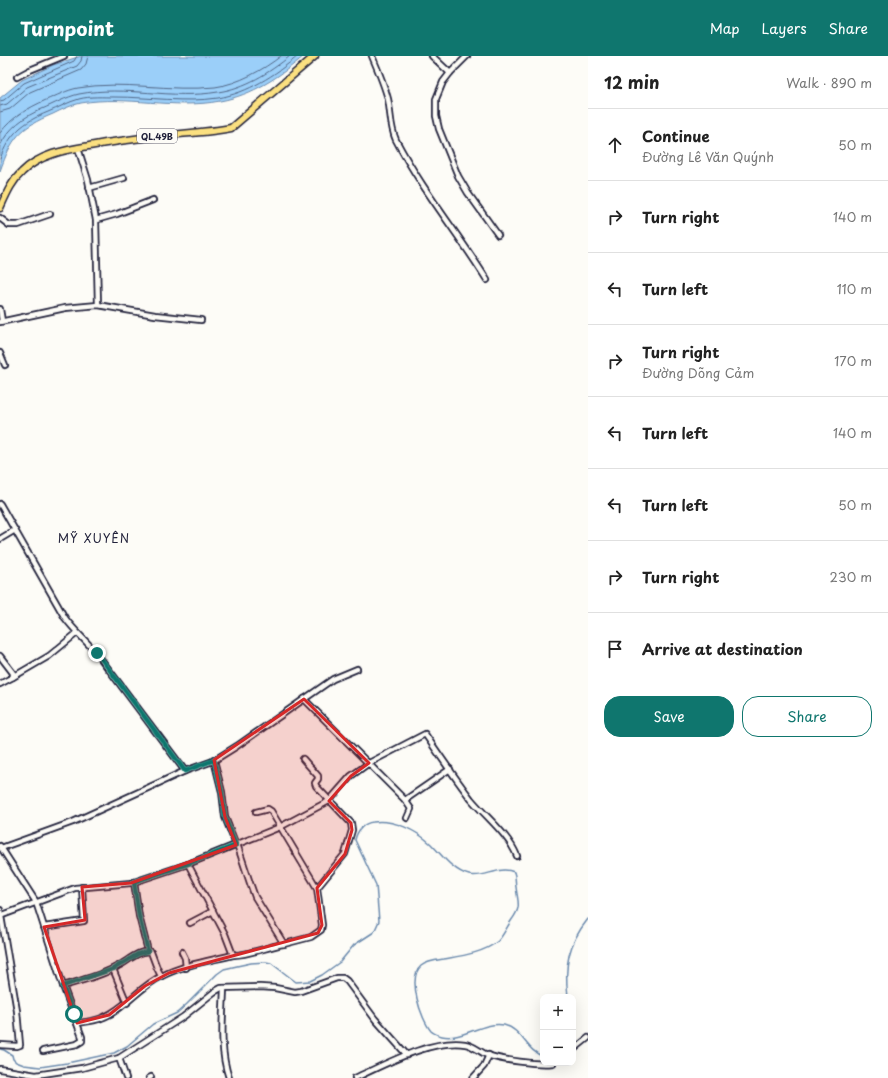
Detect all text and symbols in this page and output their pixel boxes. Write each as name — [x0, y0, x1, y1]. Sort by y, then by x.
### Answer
text: Turnpoint — [20, 14, 114, 42]
text: Map — [710, 18, 740, 39]
text: Layers — [762, 18, 807, 39]
text: Share — [829, 18, 868, 39]
text: 12 min — [604, 69, 659, 95]
text: Walk · 890 m — [786, 73, 872, 92]
text: Continue — [642, 124, 710, 147]
road number: QL.49B — [137, 129, 177, 143]
icon: ahead — [604, 134, 626, 156]
text: 50 m — [838, 135, 872, 154]
text: Đường Lê Văn Quýnh — [642, 147, 774, 166]
text: Turn right — [642, 205, 719, 228]
icon: right — [604, 206, 626, 228]
text: 140 m — [833, 207, 872, 226]
text: Turn left — [642, 277, 708, 300]
icon: left — [604, 278, 626, 300]
text: 110 m — [837, 279, 872, 298]
text: Turn right — [642, 340, 719, 363]
icon: right — [604, 350, 626, 372]
text: 170 m — [834, 351, 872, 370]
text: Đường Dõng Cảm — [642, 363, 754, 382]
text: Turn left — [642, 421, 708, 444]
icon: left — [604, 422, 626, 444]
text: 140 m — [833, 423, 872, 442]
text: Turn left — [642, 493, 708, 516]
icon: left — [604, 494, 626, 516]
text: 50 m — [838, 495, 872, 514]
district label: MỸ XUYÊN — [58, 529, 130, 547]
text: Turn right — [642, 565, 719, 588]
icon: right — [604, 566, 626, 588]
text: 230 m — [830, 567, 872, 586]
text: Arrive at destination — [642, 637, 803, 660]
icon: arrive — [604, 638, 626, 660]
route end — [88, 644, 106, 662]
button: Save — [604, 696, 734, 737]
button: Share — [742, 696, 872, 737]
map controls — [540, 994, 576, 1066]
button: + — [540, 994, 576, 1030]
route start — [65, 1005, 83, 1023]
button: − — [540, 1030, 576, 1066]

